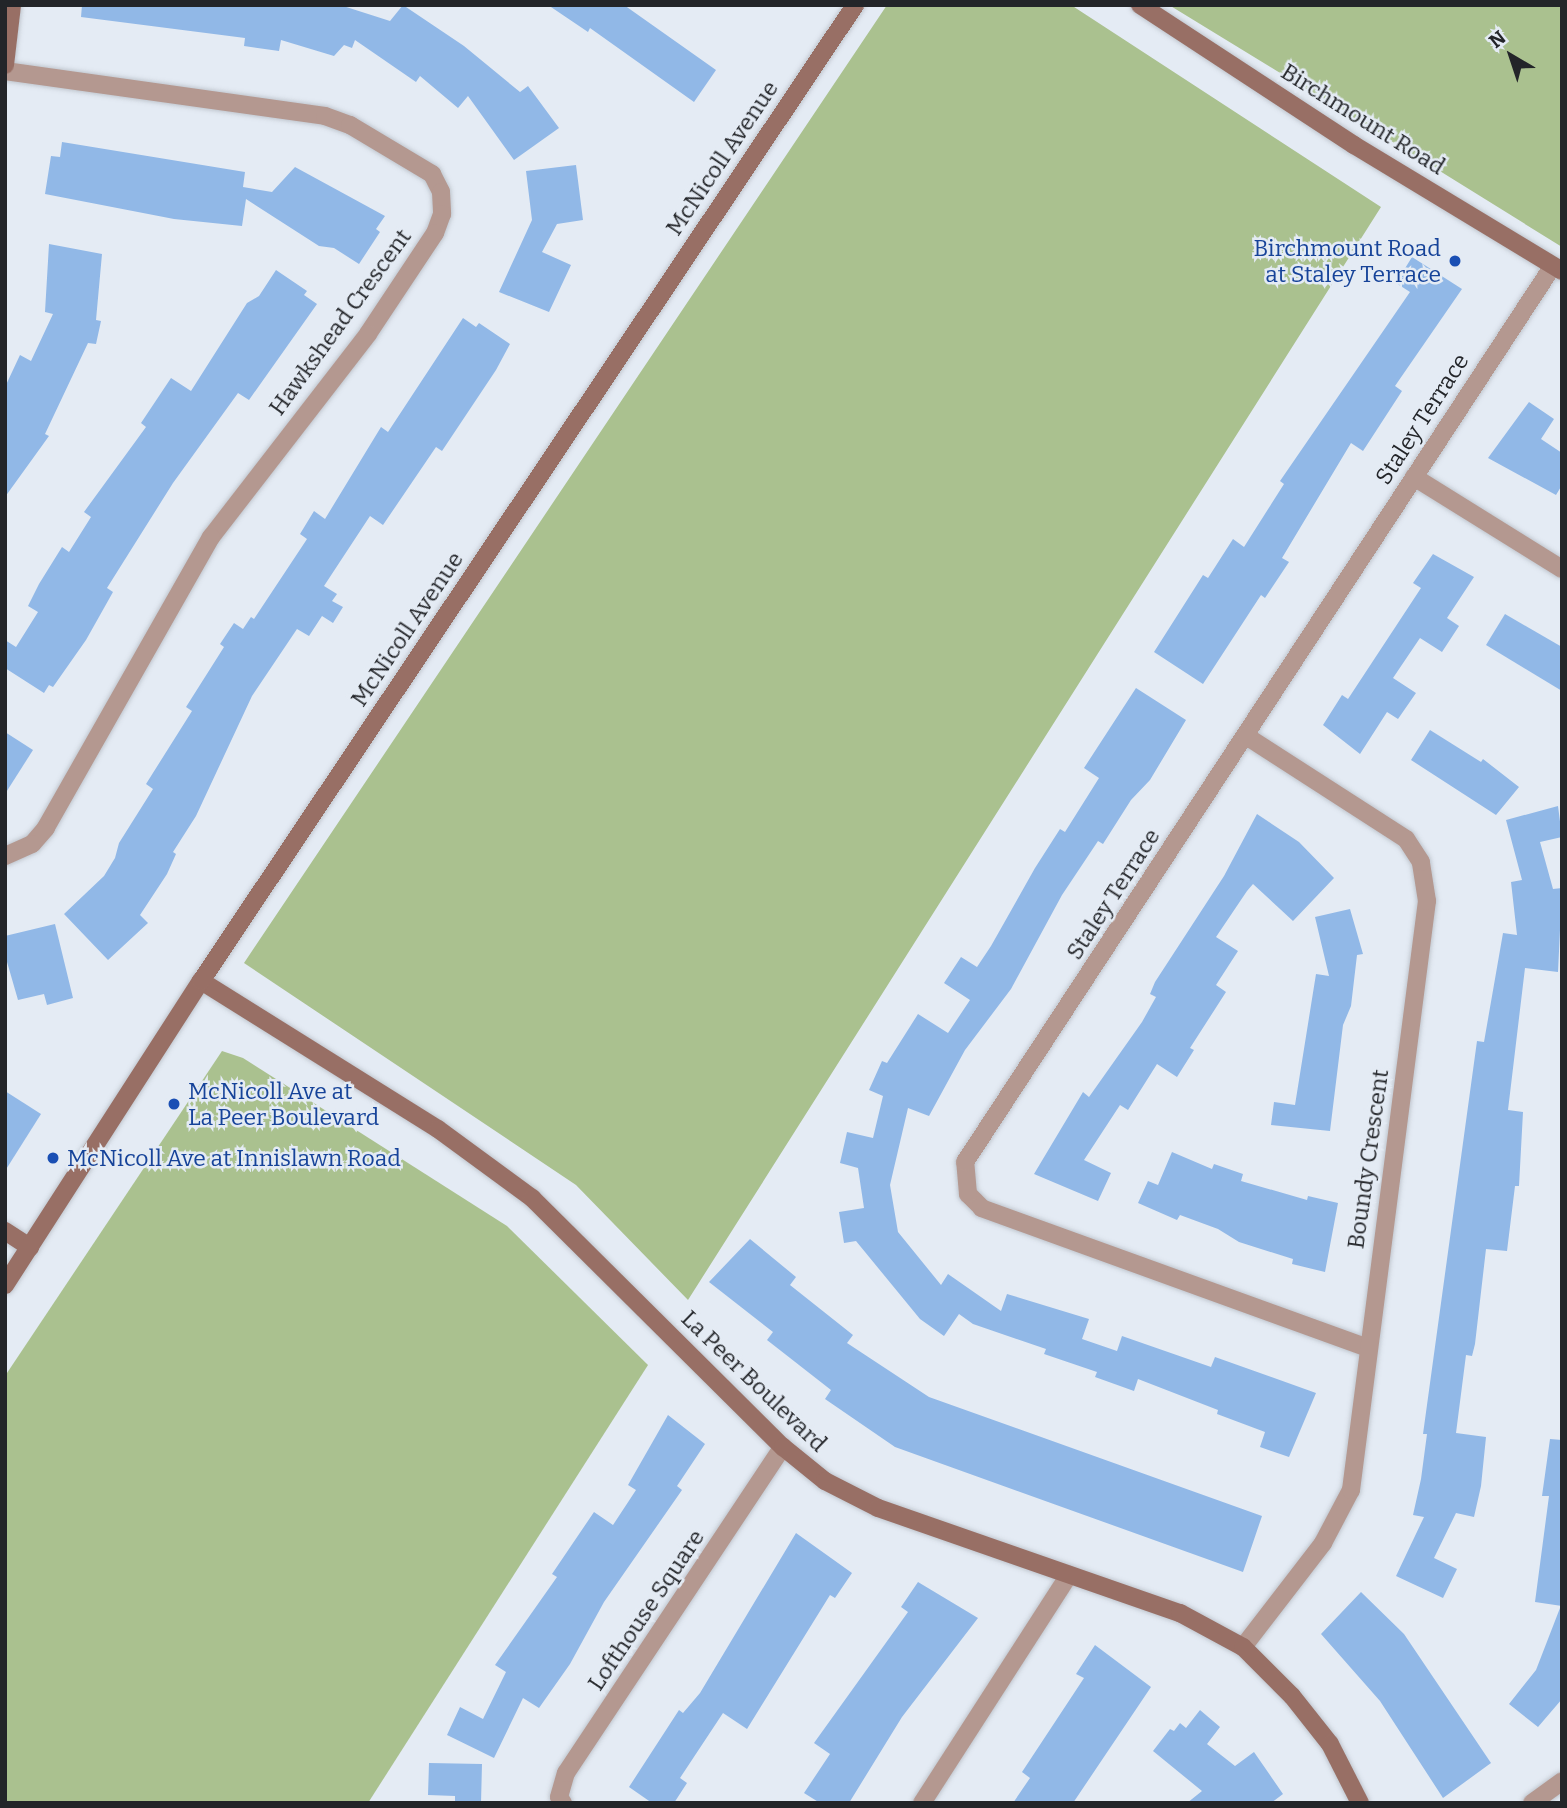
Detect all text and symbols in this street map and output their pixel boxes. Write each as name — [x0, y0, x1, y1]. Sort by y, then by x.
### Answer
north arrow — [1476, 21, 1546, 91]
text: N — [1485, 26, 1510, 53]
street label: Birchmount Road — [1276, 58, 1450, 180]
street label: McNicoll Avenue — [660, 76, 784, 240]
street label: Hawkshead Crescent — [263, 224, 417, 420]
place label: Birchmount Road at Staley Terrace — [1253, 234, 1441, 288]
marker: Birchmount Road at Staley Terrace — [1447, 253, 1463, 269]
street label: Staley Terrace — [1369, 348, 1475, 490]
street label: McNicoll Avenue — [345, 547, 469, 711]
street label: Staley Terrace — [1060, 823, 1166, 965]
street label: Boundy Crescent — [1342, 1068, 1394, 1250]
place label: McNicoll Ave at La Peer Boulevard — [188, 1077, 379, 1131]
marker: McNicoll Ave at La Peer Boulevard — [166, 1096, 182, 1112]
place label: McNicoll Ave at Innislawn Road — [67, 1144, 401, 1172]
marker: McNicoll Ave at Innislawn Road — [45, 1150, 61, 1166]
street label: La Peer Boulevard — [676, 1305, 832, 1457]
street label: Lofthouse Square — [582, 1524, 710, 1696]

